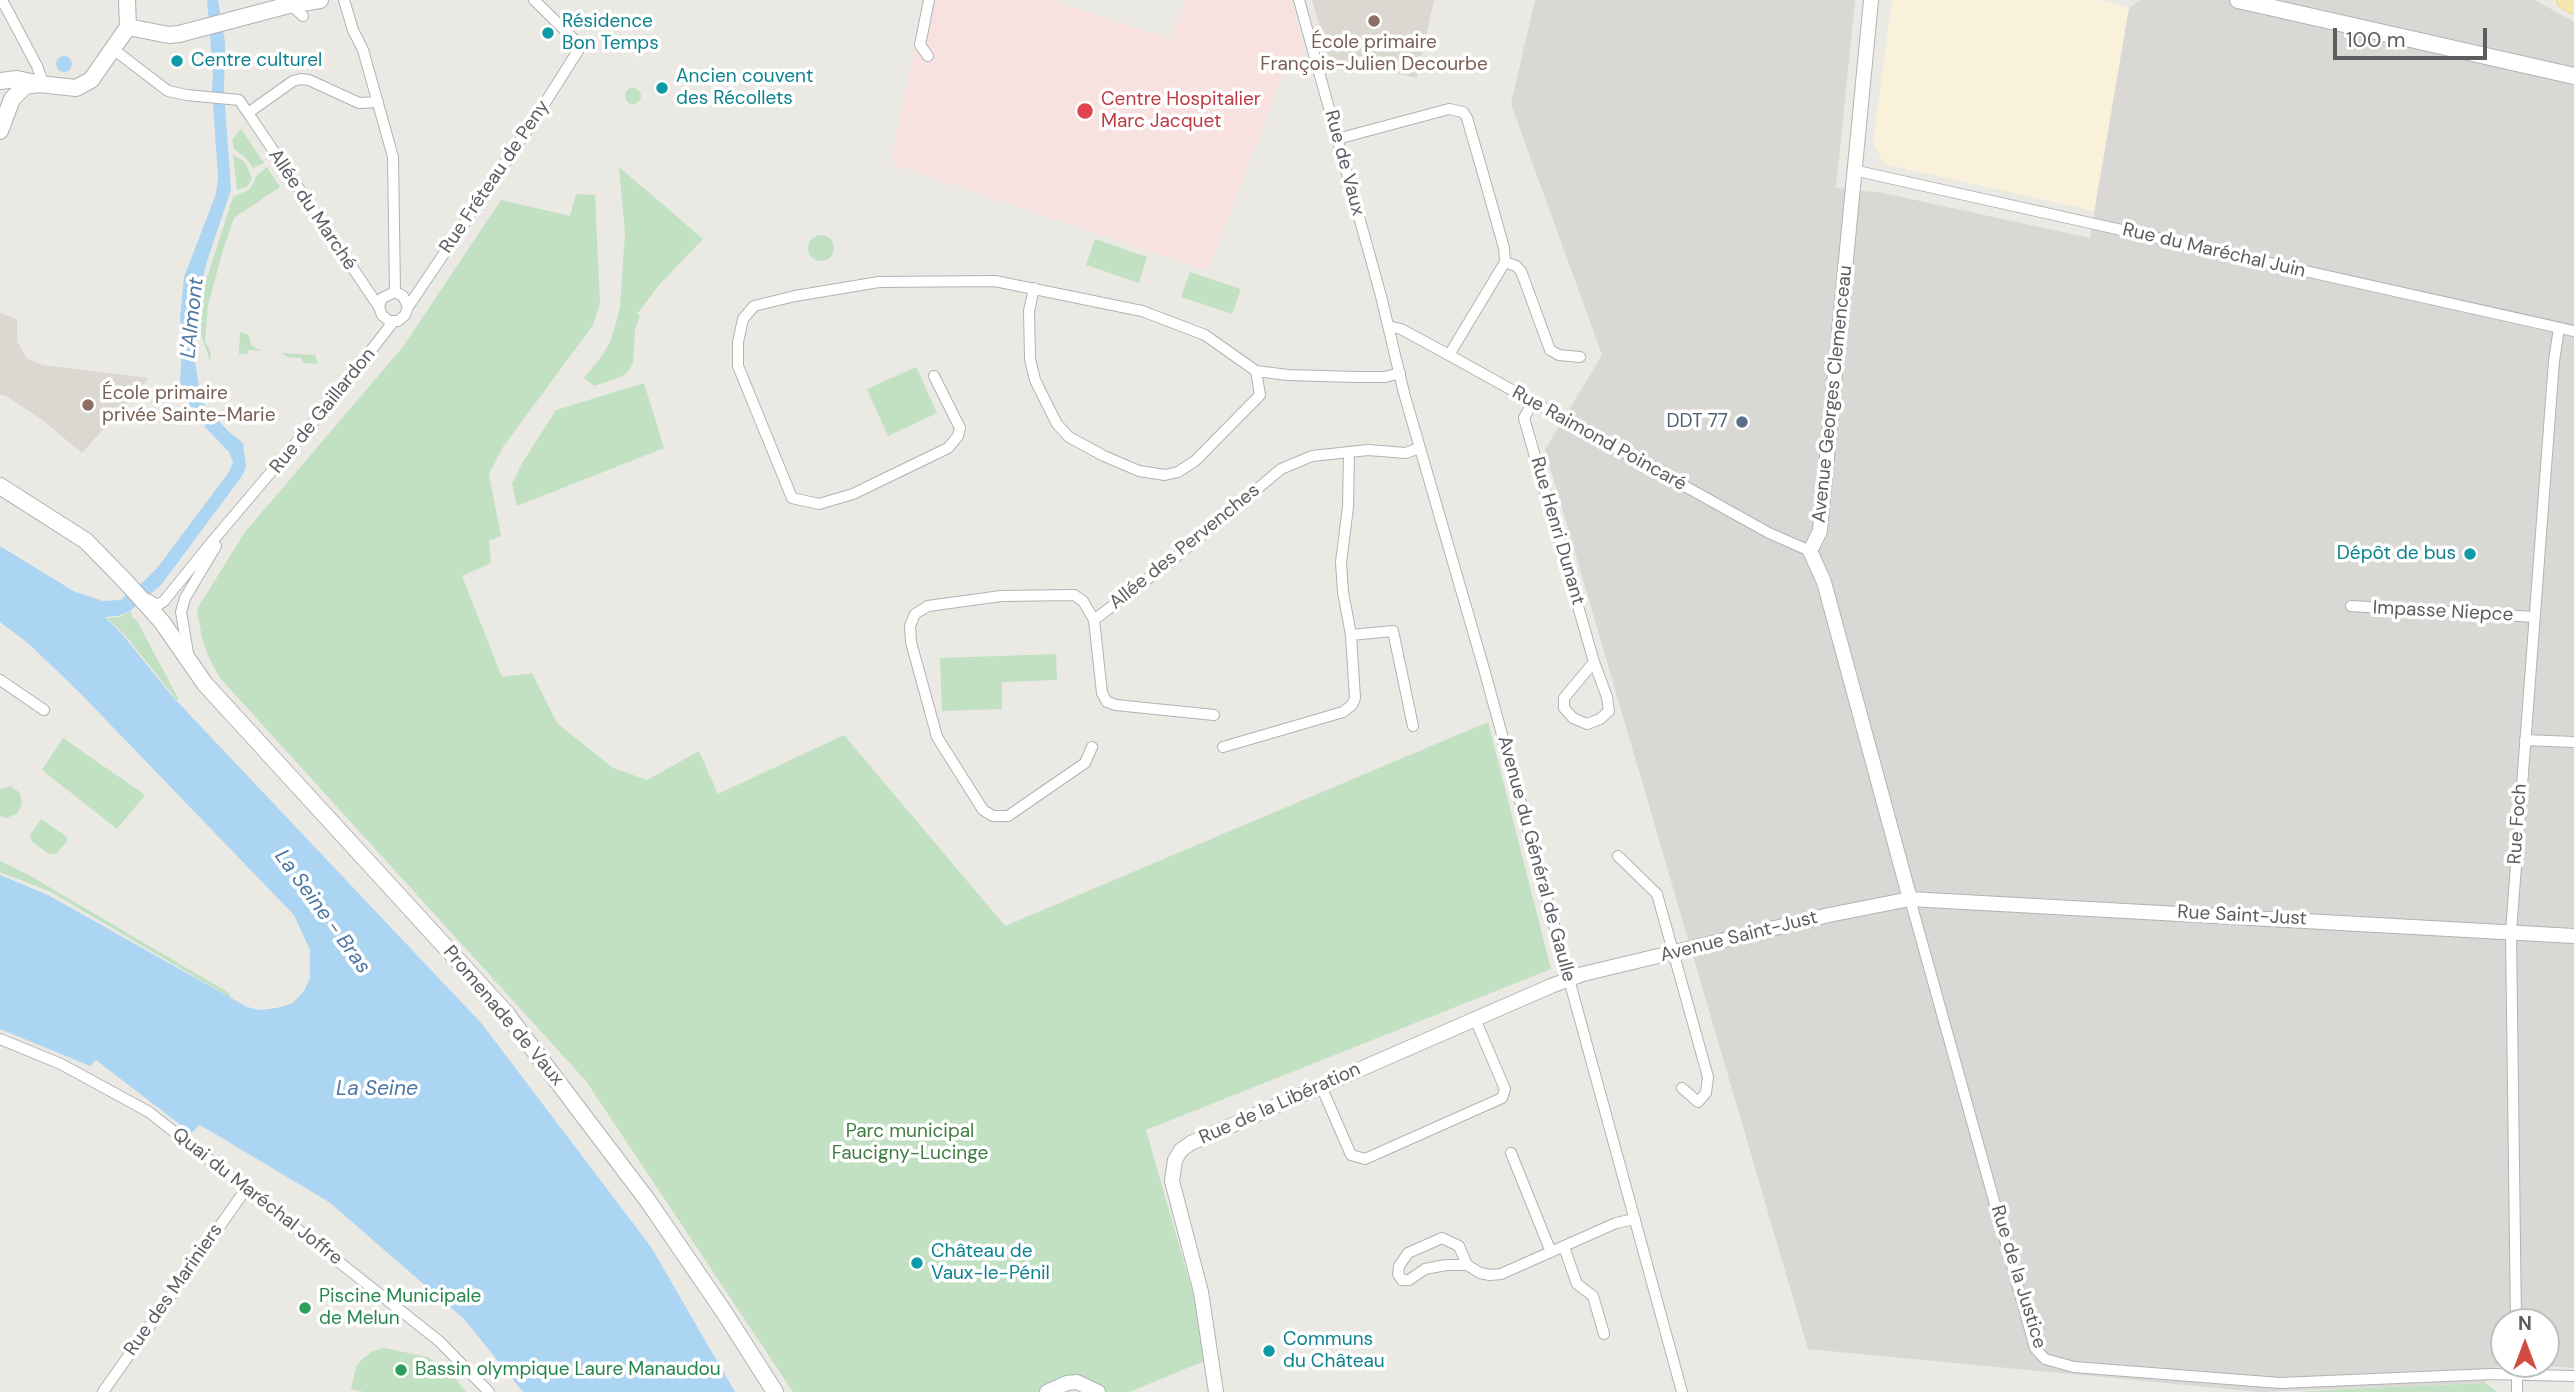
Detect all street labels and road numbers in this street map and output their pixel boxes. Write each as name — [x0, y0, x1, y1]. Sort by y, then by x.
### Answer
street label: Rue Fréteau de Peny — [435, 96, 555, 258]
street label: Rue de Vaux — [1319, 108, 1369, 218]
street label: Allée du Marché — [263, 145, 361, 275]
street label: Rue du Maréchal Juin — [2120, 219, 2308, 283]
street label: Avenue Georges Clemenceau — [1808, 264, 1858, 524]
street label: Rue de Gaillardon — [265, 344, 381, 478]
street label: Rue Raimond Poincaré — [1508, 382, 1690, 496]
street label: Rue Henri Dunant — [1525, 454, 1589, 608]
street label: Allée des Pervenches — [1105, 479, 1265, 615]
street label: Impasse Niepce — [2372, 597, 2514, 627]
street label: Avenue du Général de Gaulle — [1492, 734, 1580, 984]
street label: Rue Foch — [2504, 783, 2532, 865]
street label: Rue Saint-Just — [2177, 901, 2307, 931]
street label: Avenue Saint-Just — [1658, 906, 1820, 968]
street label: Promenade de Vaux — [438, 941, 568, 1091]
street label: Rue de la Libération — [1196, 1058, 1364, 1150]
street label: Quai du Maréchal Joffre — [167, 1123, 347, 1271]
street label: Rue de la Justice — [1985, 1203, 2051, 1351]
street label: Rue des Mariniers — [120, 1220, 228, 1360]

